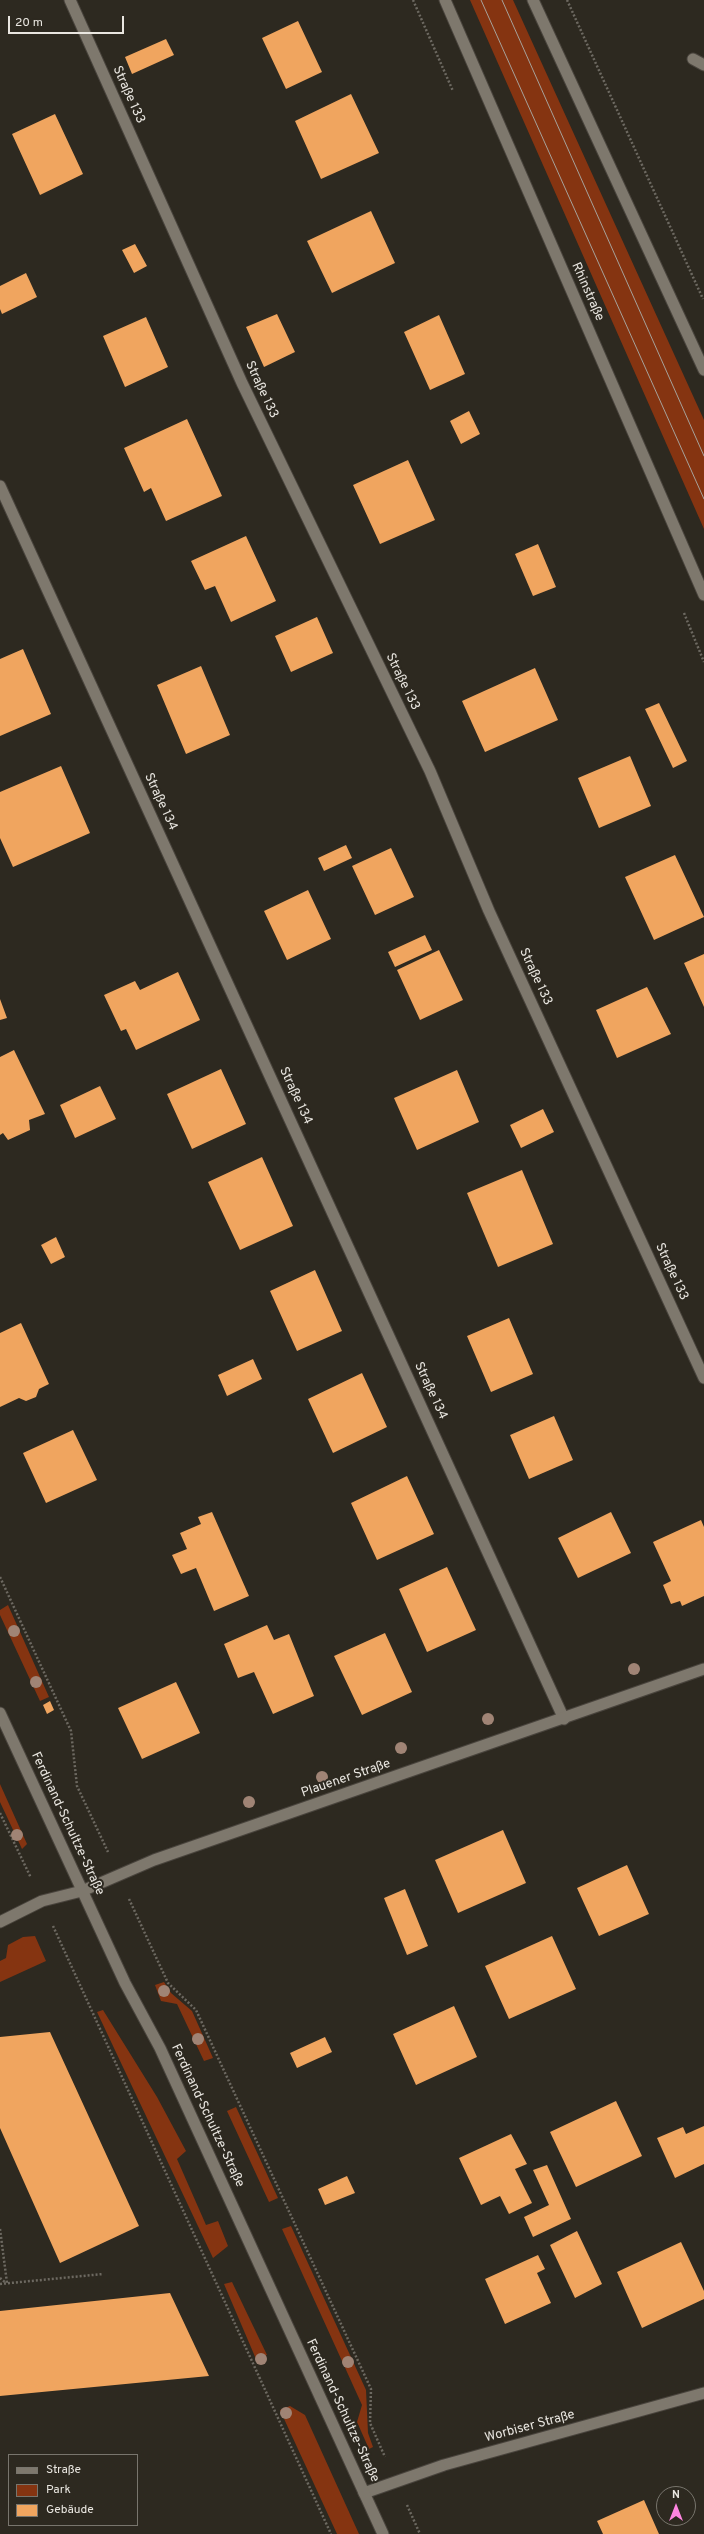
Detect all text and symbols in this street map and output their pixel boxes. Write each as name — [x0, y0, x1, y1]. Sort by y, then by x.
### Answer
scale bar — [10, 8, 126, 34]
text: 20 m — [15, 15, 43, 31]
street label: Straße 133 — [108, 64, 148, 126]
street label: Rhinstraße — [567, 260, 607, 324]
street label: Straße 133 — [241, 359, 281, 421]
street label: Straße 133 — [382, 651, 422, 713]
street label: Straße 134 — [140, 771, 180, 833]
street label: Straße 133 — [515, 946, 555, 1008]
street label: Straße 134 — [275, 1065, 315, 1127]
street label: Straße 133 — [651, 1241, 691, 1303]
street label: Straße 134 — [410, 1360, 450, 1422]
street label: Ferdinand-Schultze-Straße — [27, 1750, 107, 1898]
street label: Plauener Straße — [299, 1756, 393, 1802]
street label: Ferdinand-Schultze-Straße — [167, 2042, 247, 2190]
street label: Ferdinand-Schultze-Straße — [302, 2337, 382, 2485]
street label: Worbiser Straße — [483, 2407, 577, 2447]
legend — [8, 2454, 138, 2526]
text: Straße — [46, 2462, 81, 2478]
text: Park — [46, 2482, 71, 2498]
north arrow — [656, 2486, 696, 2526]
text: N — [672, 2488, 680, 2502]
text: Gebäude — [46, 2502, 94, 2518]

